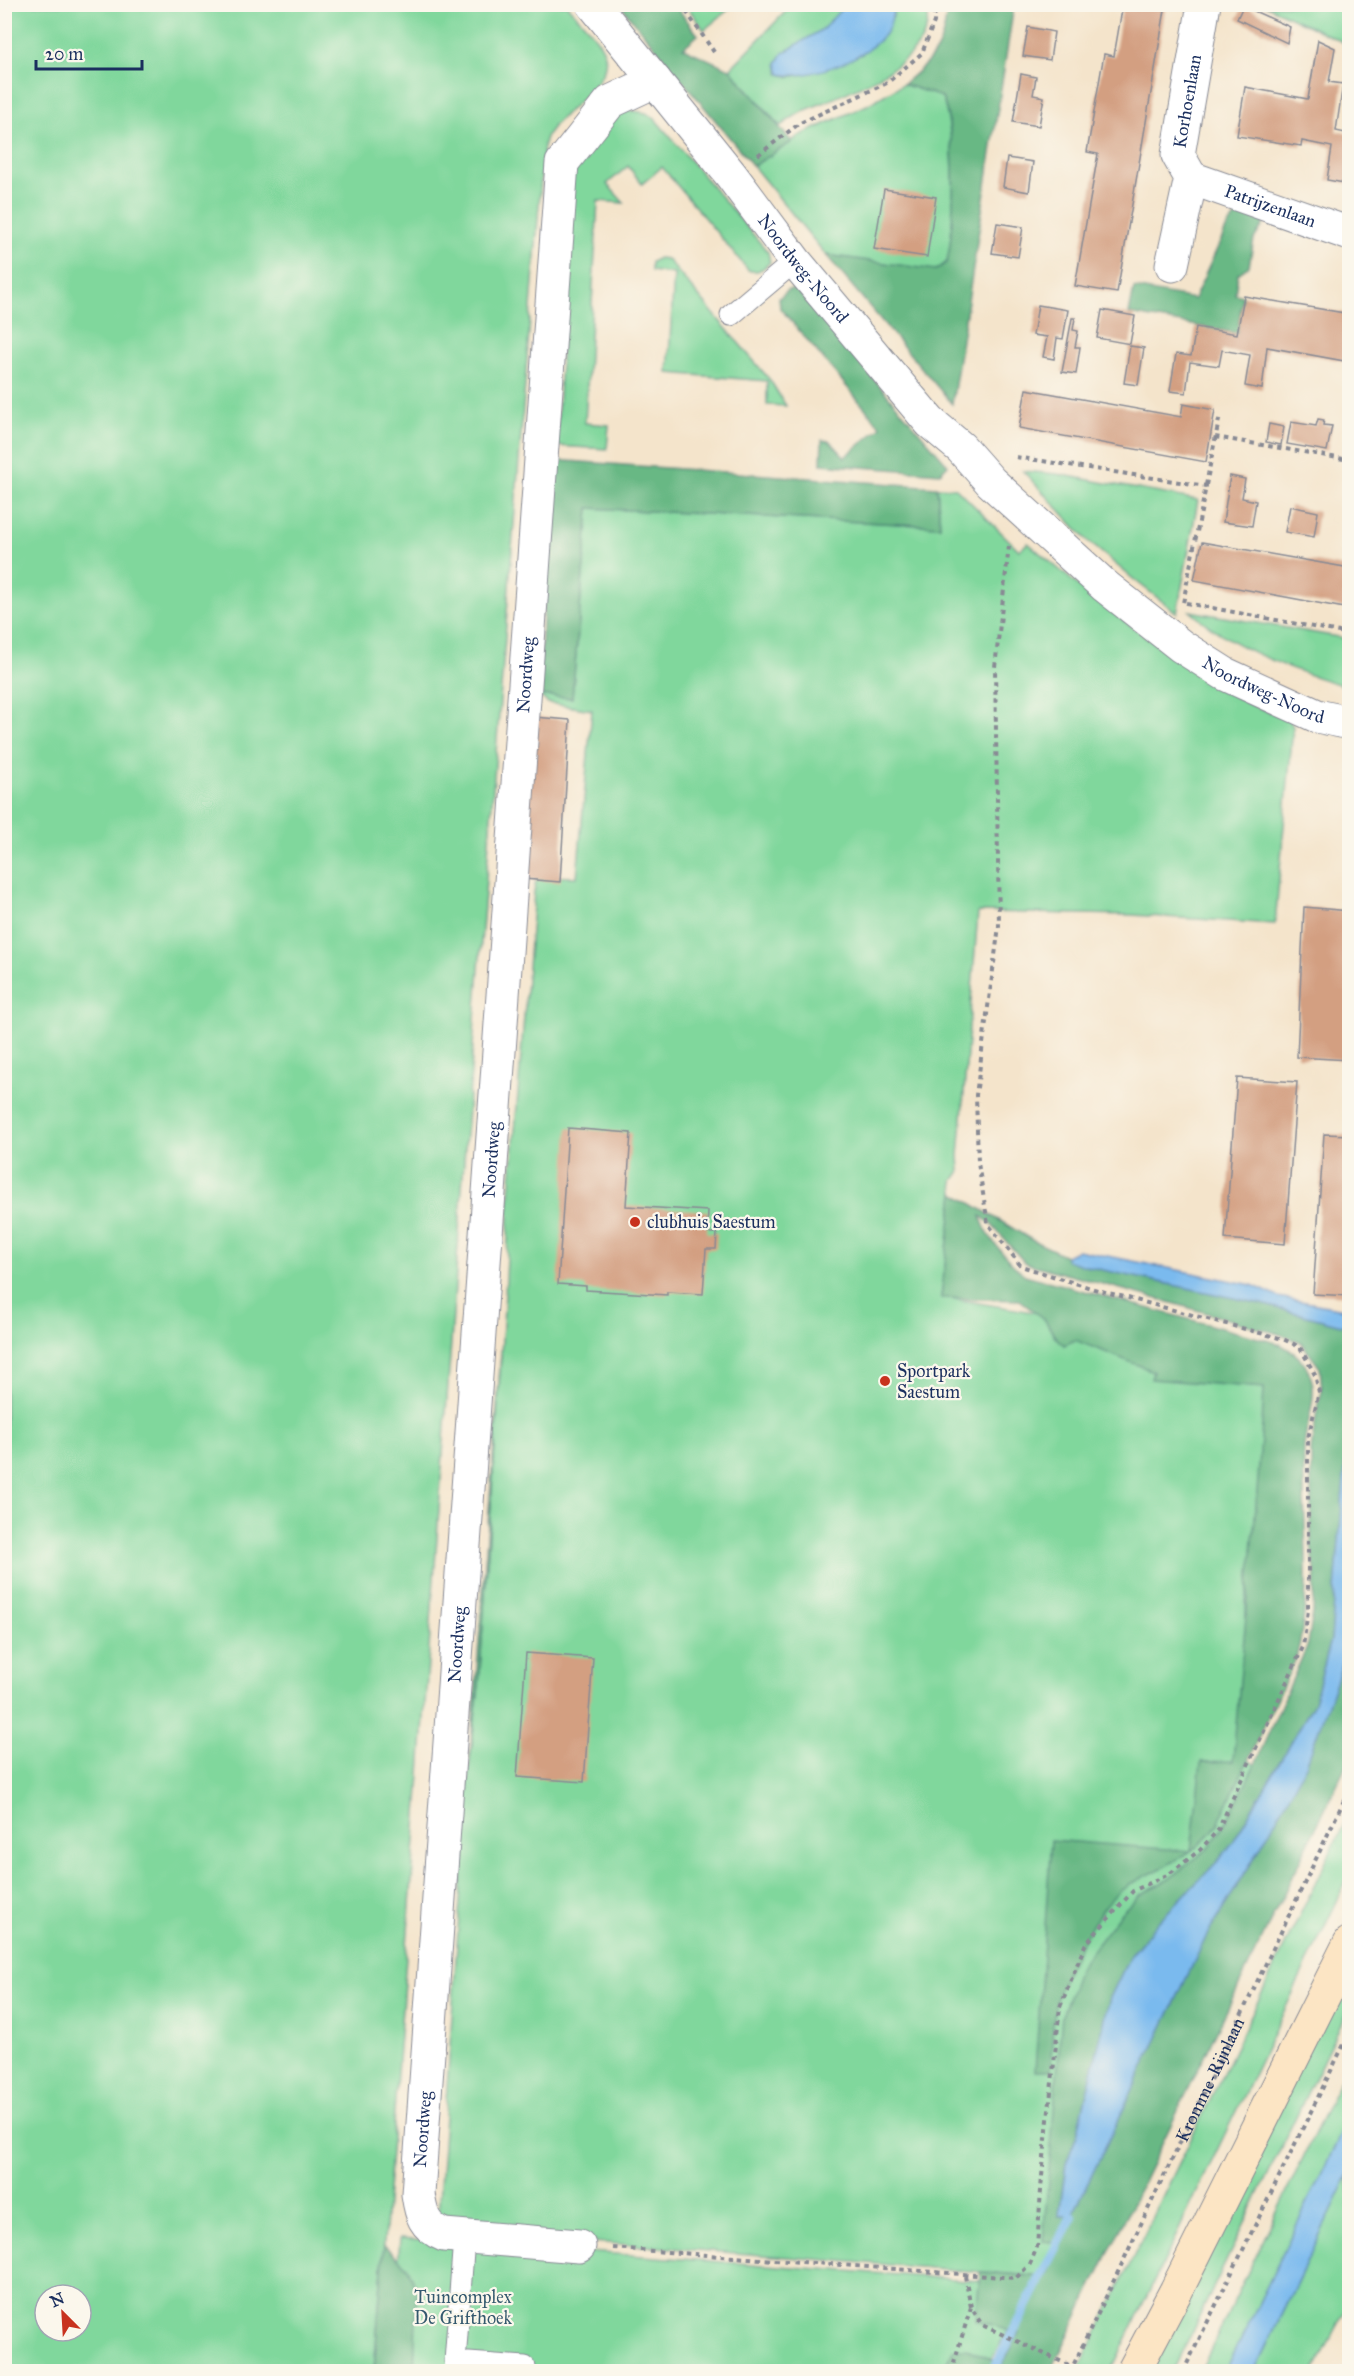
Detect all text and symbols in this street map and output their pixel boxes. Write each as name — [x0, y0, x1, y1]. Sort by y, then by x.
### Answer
scale bar — [36, 33, 142, 71]
text: 20 m — [45, 43, 83, 65]
street label: Korhoenlaan — [1168, 53, 1206, 150]
street label: Patrijzenlaan — [1222, 180, 1319, 232]
street label: Noordweg-Noord — [753, 210, 853, 327]
street label: Noordweg — [512, 635, 540, 714]
street label: Noordweg-Noord — [1198, 651, 1326, 728]
street label: Noordweg — [478, 1120, 506, 1199]
place label: clubhuis Saestum — [647, 1211, 776, 1233]
marker: clubhuis Saestum — [628, 1215, 642, 1229]
place label: Sportpark Saestum — [897, 1360, 971, 1403]
marker: Sportpark Saestum — [878, 1374, 892, 1388]
street label: Noordweg — [443, 1605, 472, 1683]
street label: Kromme-Rijnlaan — [1171, 2014, 1249, 2146]
street label: Noordweg — [409, 2090, 437, 2168]
north arrow — [33, 2283, 93, 2343]
park label: Tuincomplex De Grifthoek — [414, 2286, 513, 2329]
text: N — [47, 2288, 68, 2311]

